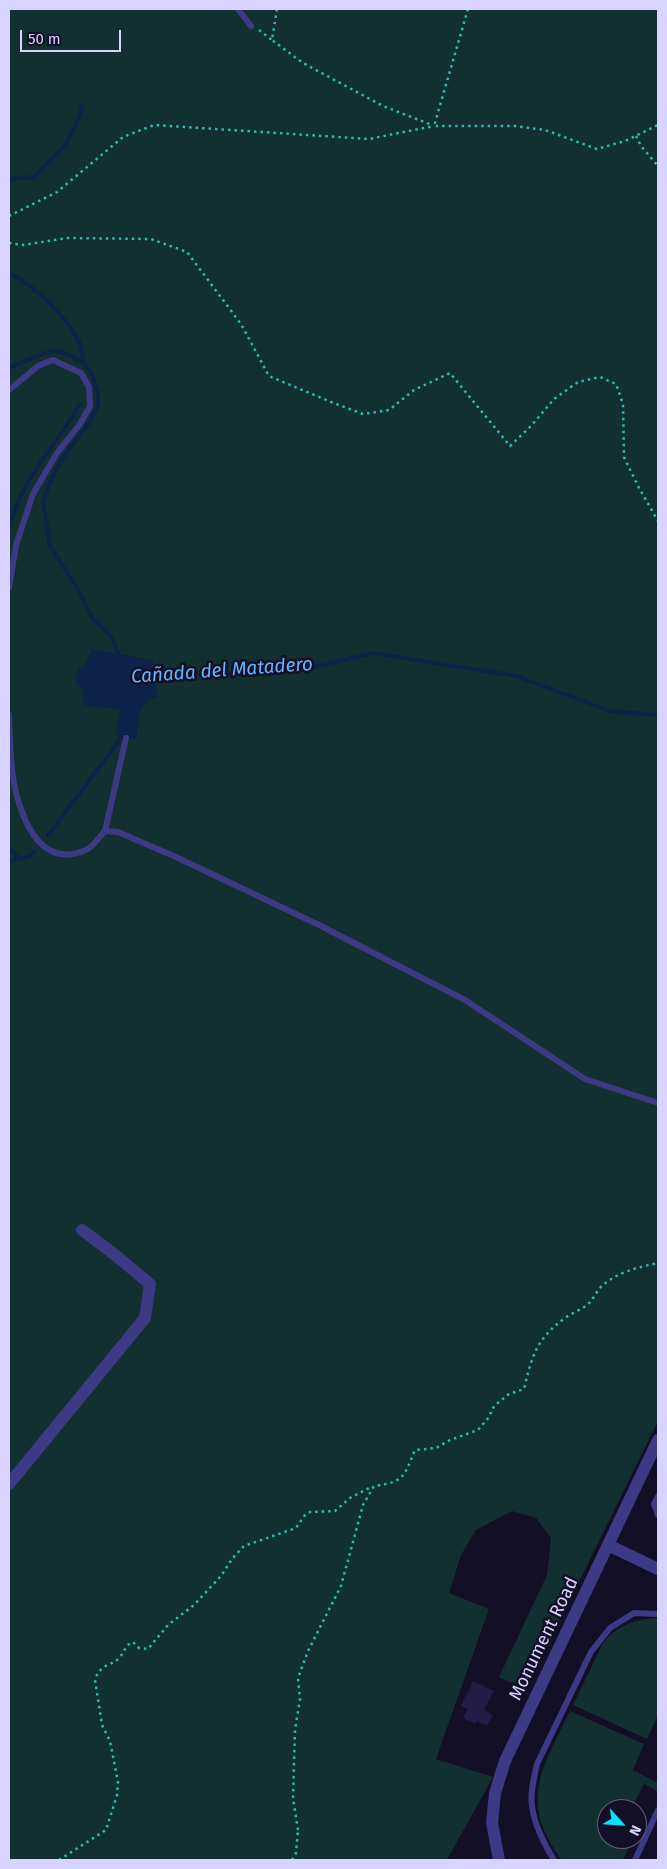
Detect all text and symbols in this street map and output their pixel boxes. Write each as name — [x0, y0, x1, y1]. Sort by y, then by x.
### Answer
scale bar — [22, 20, 124, 52]
text: 50 m — [28, 30, 61, 48]
water label: Cañada del Matadero — [130, 653, 314, 689]
street label: Monument Road — [505, 1574, 583, 1704]
north arrow — [597, 1799, 647, 1849]
text: N — [625, 1822, 645, 1838]

